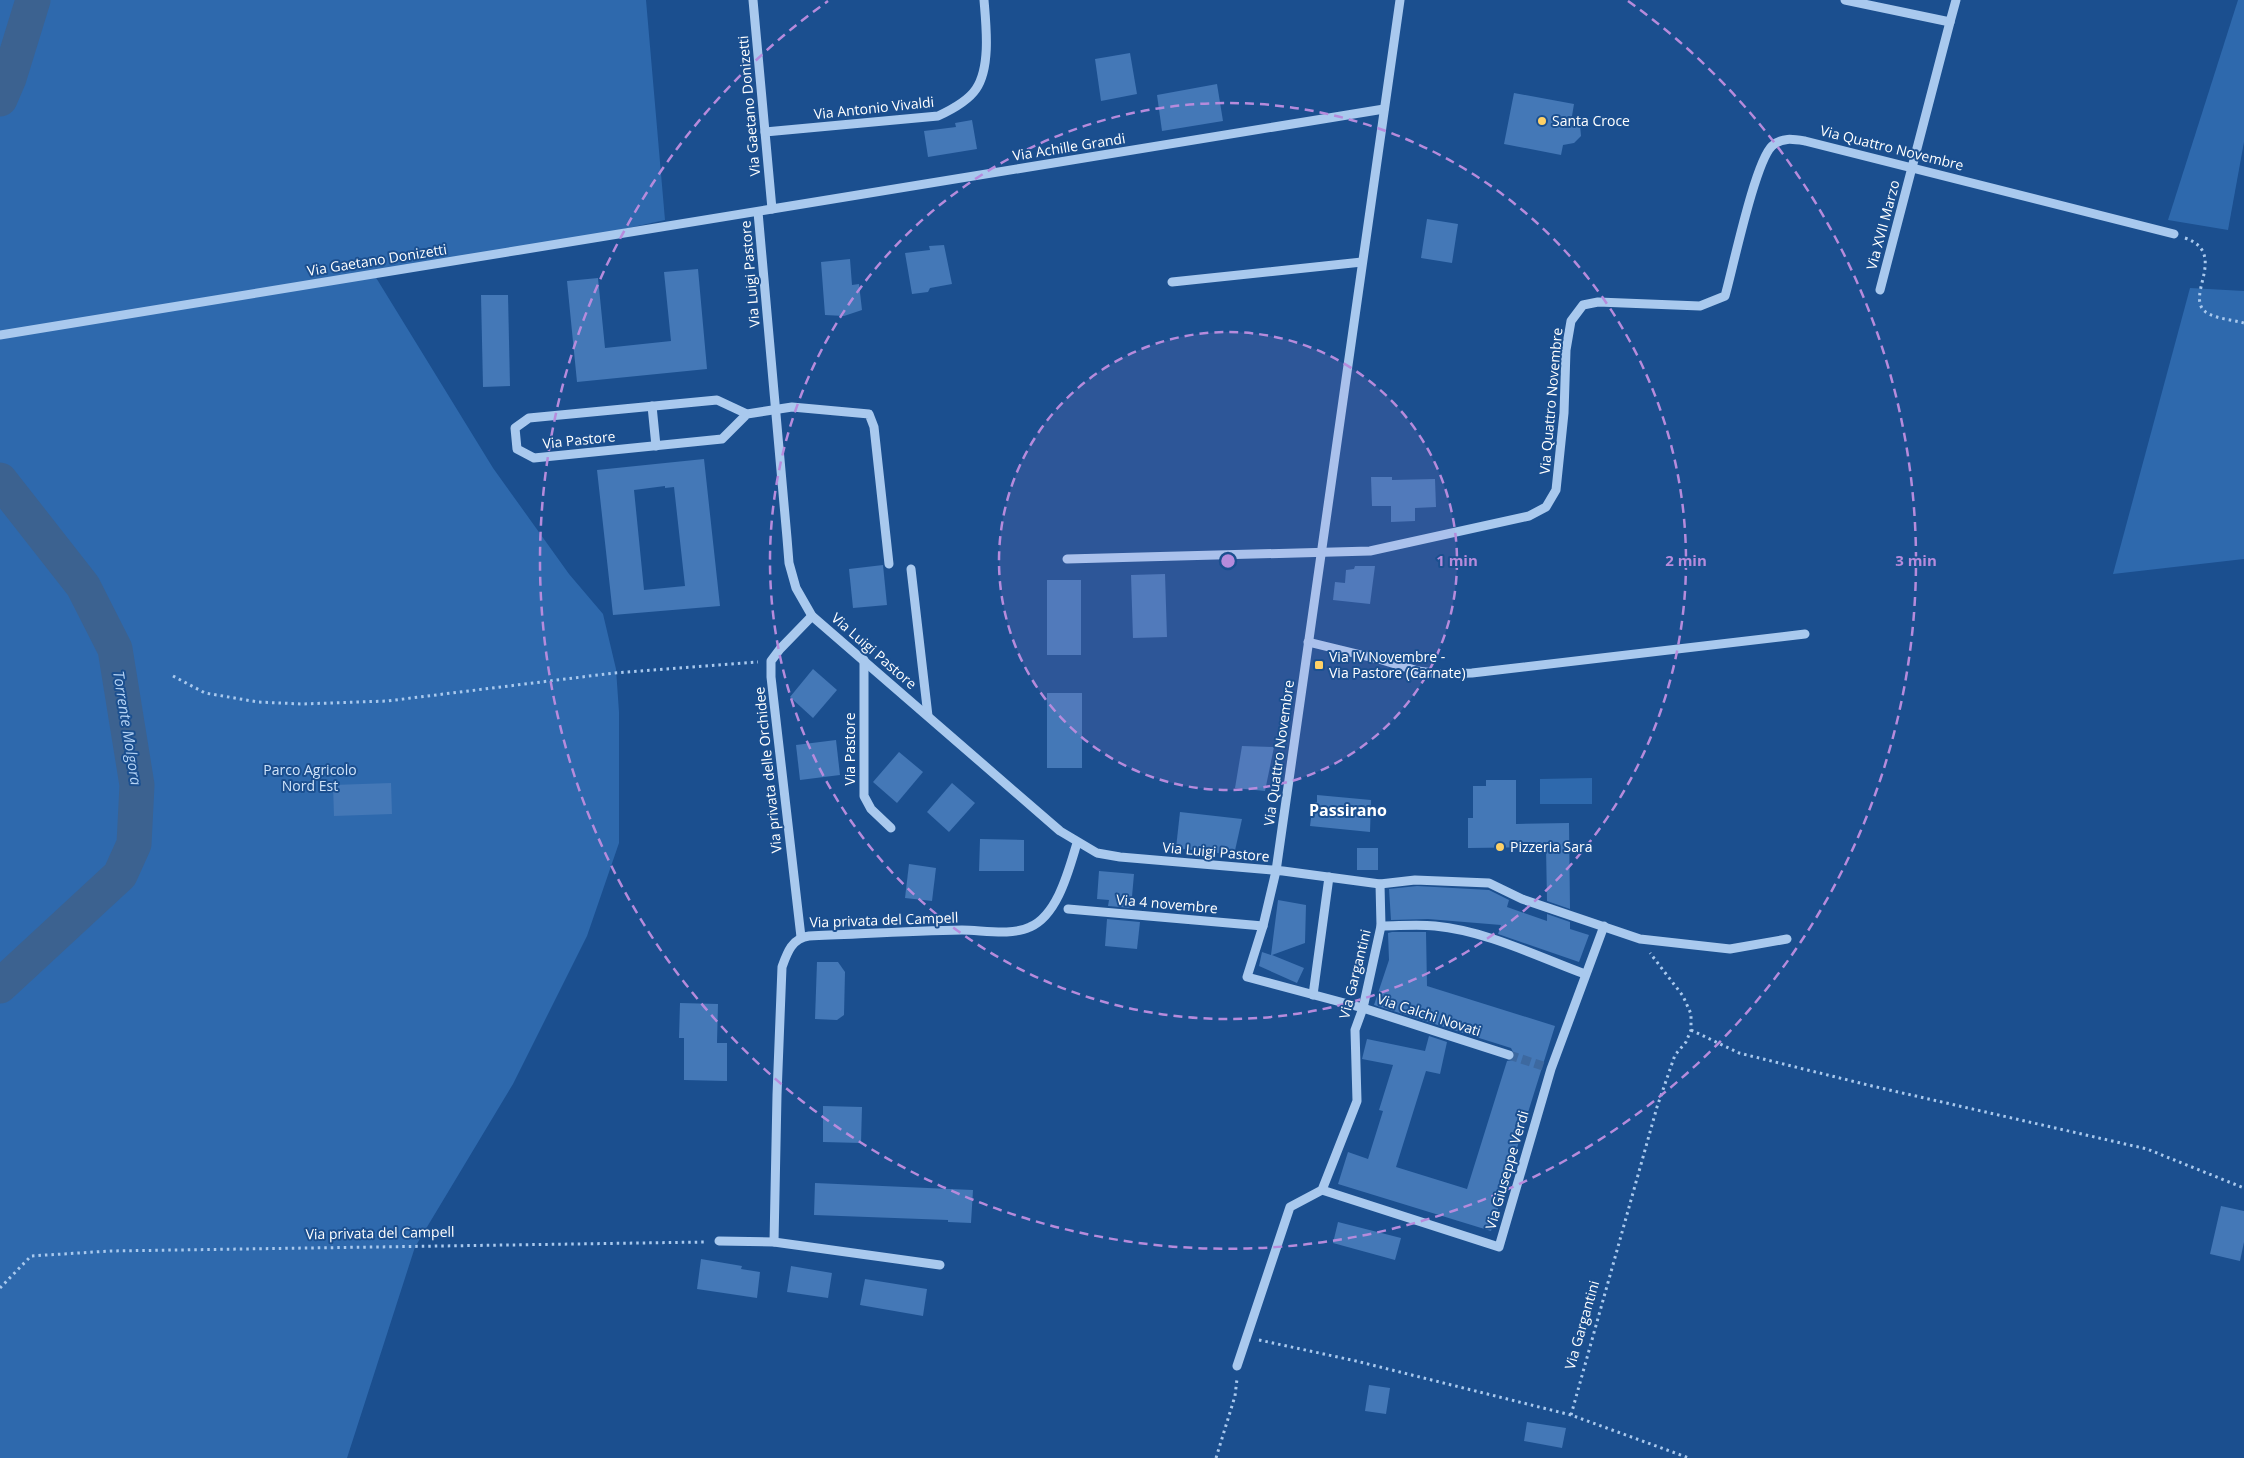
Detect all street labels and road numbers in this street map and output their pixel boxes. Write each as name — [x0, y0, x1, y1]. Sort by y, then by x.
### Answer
street label: Via Gaetano Donizetti — [733, 35, 764, 177]
street label: Via Antonio Vivaldi — [813, 92, 935, 123]
street label: Via Quattro Novembre — [1818, 120, 1966, 175]
street label: Via Achille Grandi — [1011, 128, 1127, 165]
street label: Via XVII Marzo — [1861, 178, 1904, 272]
street label: Via Luigi Pastore — [735, 220, 764, 328]
street label: Via Gaetano Donizetti — [306, 239, 448, 280]
street label: Via Quattro Novembre — [1535, 327, 1566, 475]
street label: Via Pastore — [542, 426, 616, 453]
street label: Via Luigi Pastore — [828, 608, 921, 693]
street label: Via Quattro Novembre — [1259, 679, 1298, 827]
street label: Via privata delle Orchidee — [749, 686, 786, 854]
street label: Via Pastore — [840, 712, 859, 786]
street label: Via Luigi Pastore — [1162, 837, 1270, 866]
street label: Via 4 novembre — [1115, 890, 1219, 917]
street label: Via privata del Campell — [809, 907, 959, 932]
street label: Via Gargantini — [1334, 927, 1375, 1021]
street label: Via Calchi Novati — [1375, 989, 1484, 1040]
street label: Via Giuseppe Verdi — [1480, 1108, 1533, 1232]
street label: Via privata del Campell — [305, 1222, 455, 1243]
street label: Via Gargantini — [1560, 1278, 1603, 1372]

